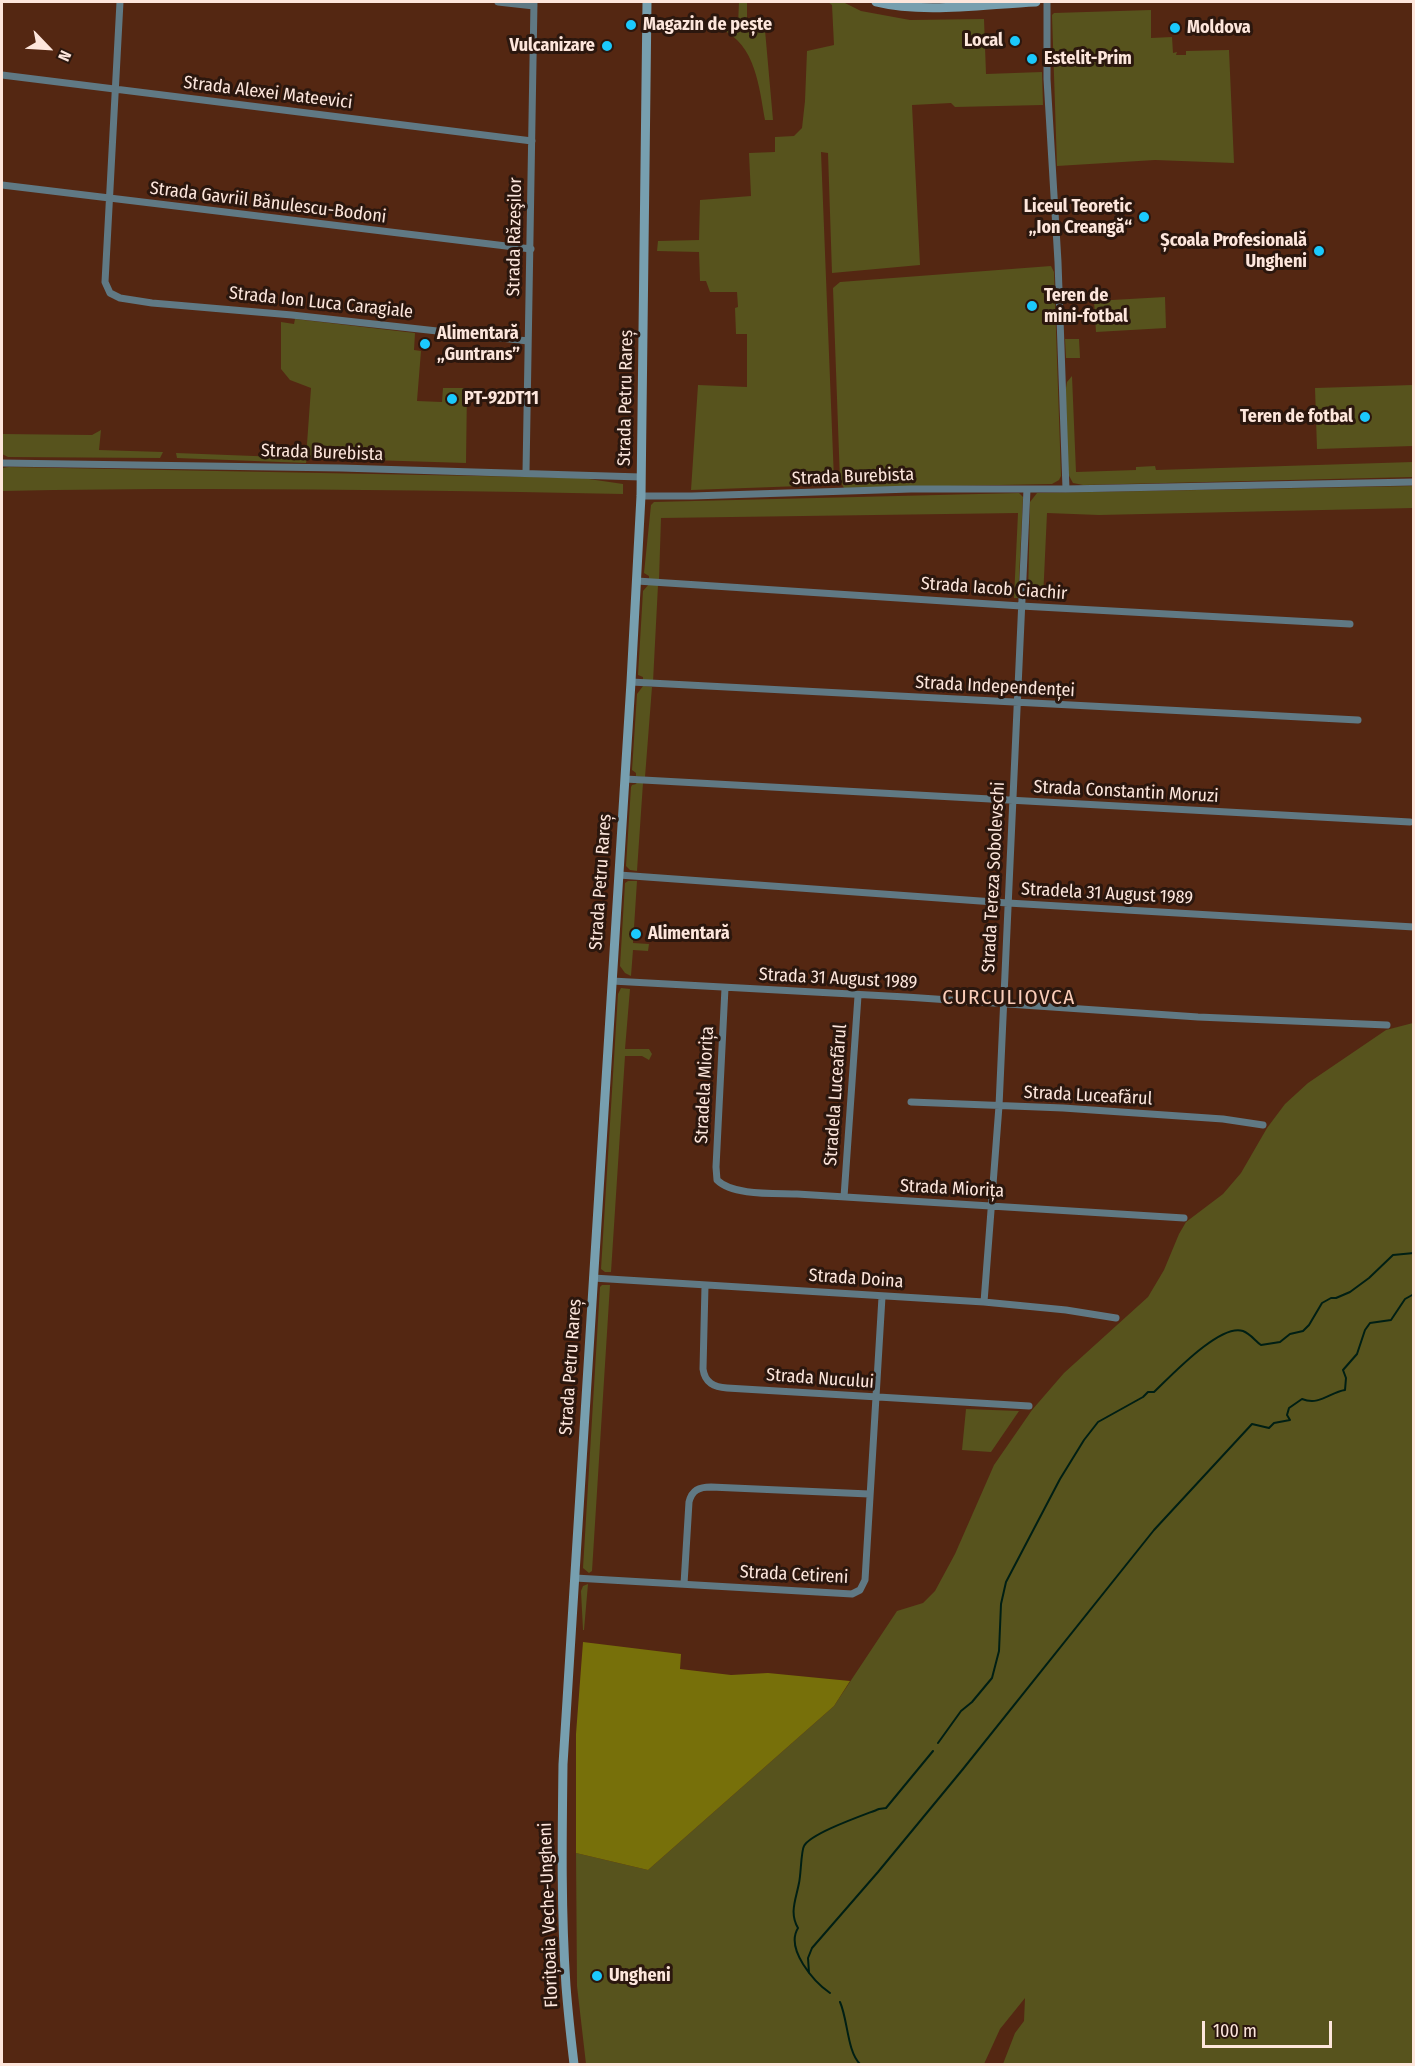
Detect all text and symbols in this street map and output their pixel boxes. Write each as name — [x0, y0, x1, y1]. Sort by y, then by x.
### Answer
place label: Magazin de pește — [643, 14, 772, 36]
place label: Moldova — [1187, 17, 1251, 39]
north arrow — [18, 18, 78, 78]
marker: Magazin de pește — [624, 18, 638, 32]
marker: Moldova — [1168, 21, 1182, 35]
place label: Local — [964, 30, 1003, 52]
marker: Local — [1008, 34, 1022, 48]
place label: Vulcanizare — [510, 35, 595, 57]
marker: Vulcanizare — [600, 39, 614, 53]
text: N — [54, 47, 75, 64]
place label: Estelit-Prim — [1044, 48, 1132, 70]
marker: Estelit-Prim — [1025, 52, 1039, 66]
street label: Strada Alexei Mateevici — [182, 72, 354, 114]
street label: Strada Răzeşilor — [503, 177, 527, 297]
street label: Strada Gavriil Bănulescu-Bodoni — [149, 178, 387, 228]
place label: Liceul Teoretic „Ion Creangă“ — [1024, 196, 1132, 238]
marker: Liceul Teoretic „Ion Creangă“ — [1137, 210, 1151, 224]
place label: Școala Profesională Ungheni — [1160, 230, 1307, 272]
marker: Școala Profesională Ungheni — [1312, 244, 1326, 258]
street label: Strada Ion Luca Caragiale — [228, 283, 414, 323]
place label: Teren de mini-fotbal — [1044, 285, 1128, 328]
marker: Teren de mini-fotbal — [1025, 299, 1039, 313]
place label: Alimentară „Guntrans” — [437, 323, 520, 366]
street label: Strada Petru Rareș — [614, 330, 638, 466]
marker: Alimentară „Guntrans” — [418, 337, 432, 351]
place label: PT-92DT11 — [464, 388, 539, 410]
marker: PT-92DT11 — [445, 392, 459, 406]
place label: Teren de fotbal — [1240, 406, 1353, 428]
marker: Teren de fotbal — [1358, 410, 1372, 424]
street label: Strada Burebista — [260, 440, 384, 466]
street label: Strada Burebista — [791, 464, 915, 490]
street label: Strada Iacob Ciachir — [920, 573, 1068, 605]
street label: Strada Independenței — [915, 672, 1075, 702]
street label: Strada Constantin Moruzi — [1033, 776, 1219, 808]
street label: Strada Tereza Sobolevschi — [978, 781, 1010, 973]
street label: Strada Petru Rareș — [585, 813, 617, 951]
street label: Stradela 31 August 1989 — [1020, 879, 1194, 909]
place label: Alimentară — [648, 923, 730, 945]
marker: Alimentară — [629, 927, 643, 941]
street label: Strada 31 August 1989 — [758, 964, 918, 994]
district label: CURCULIOVCA — [942, 985, 1076, 1011]
street label: Stradela Luceafărul — [820, 1023, 852, 1167]
street label: Stradela Miorița — [691, 1026, 719, 1144]
street label: Strada Luceafărul — [1023, 1082, 1153, 1110]
street label: Strada Miorița — [899, 1175, 1005, 1203]
street label: Strada Doina — [808, 1265, 904, 1293]
street label: Strada Petru Rareș — [555, 1298, 587, 1436]
street label: Strada Nucului — [765, 1364, 875, 1394]
street label: Strada Cetireni — [739, 1561, 849, 1589]
street label: Florițoaia Veche-Ungheni — [535, 1822, 563, 2008]
place label: Ungheni — [609, 1965, 671, 1987]
marker: Ungheni — [590, 1969, 604, 1983]
scale bar — [1205, 2009, 1336, 2047]
text: 100 m — [1213, 2020, 1257, 2042]

